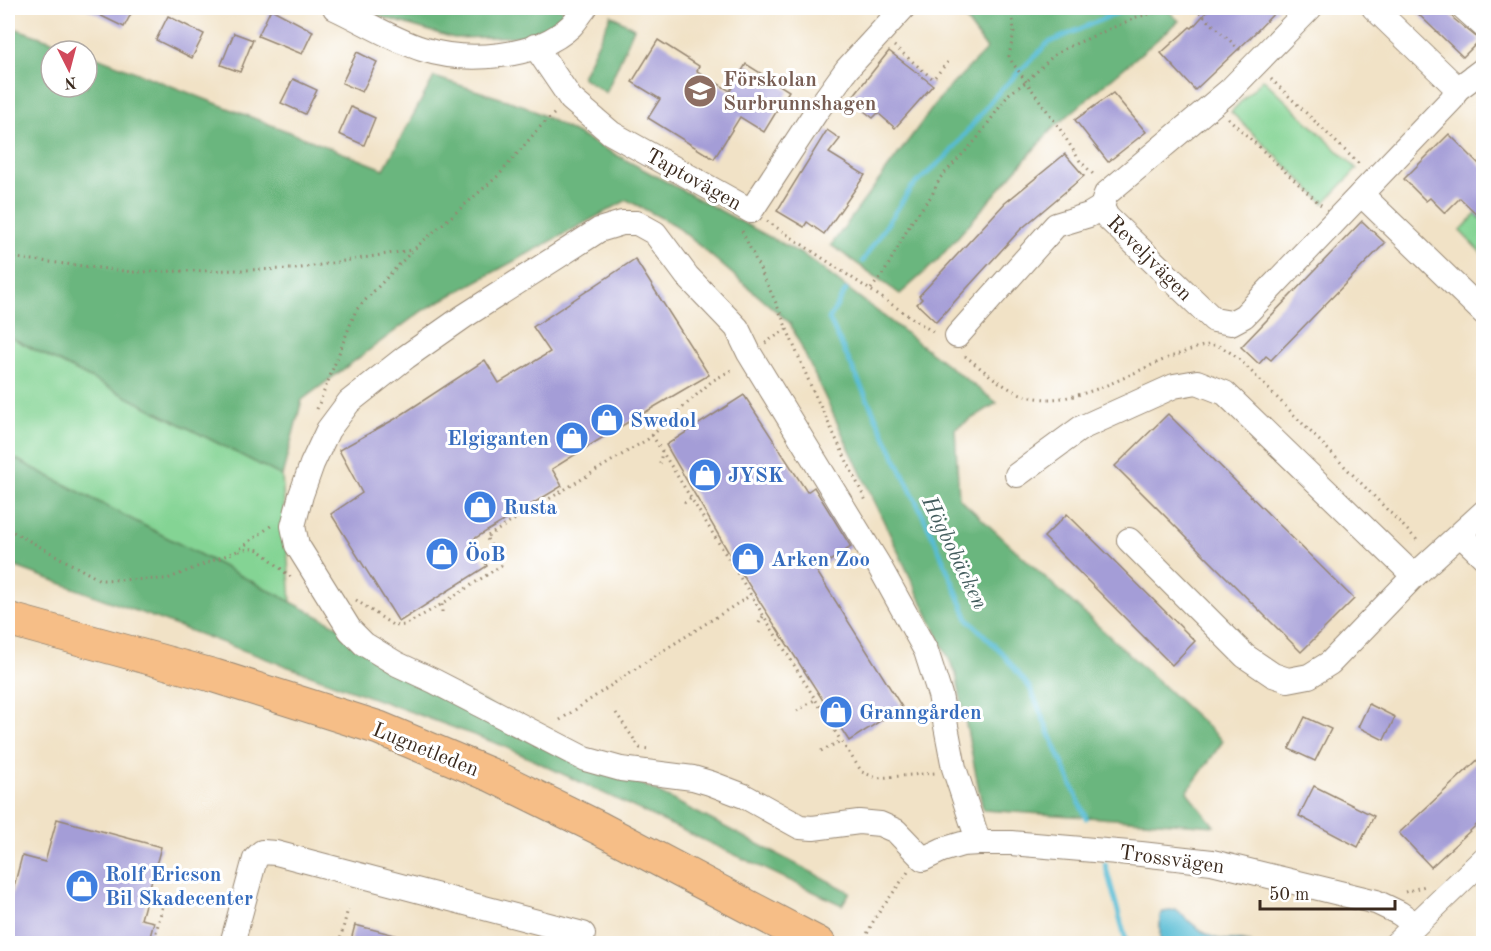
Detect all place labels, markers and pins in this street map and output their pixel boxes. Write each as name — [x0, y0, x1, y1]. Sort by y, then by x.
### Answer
place label: Förskolan Surbrunnshagen — [723, 70, 876, 115]
school or university icon: Förskolan Surbrunnshagen — [682, 73, 718, 109]
shop icon: Swedol — [589, 402, 625, 438]
place label: Swedol — [630, 411, 696, 432]
shop icon: Elgiganten — [554, 420, 590, 456]
place label: Elgiganten — [447, 429, 549, 450]
shop icon: JYSK — [687, 457, 723, 493]
place label: JYSK — [728, 466, 784, 487]
shop icon: Rusta — [462, 489, 498, 525]
place label: Rusta — [503, 498, 558, 519]
shop icon: ÖoB — [424, 536, 460, 572]
shop icon: Arken Zoo — [730, 541, 766, 577]
place label: ÖoB — [465, 542, 505, 566]
place label: Arken Zoo — [771, 550, 870, 571]
shop icon: Granngården — [818, 694, 854, 730]
place label: Granngården — [859, 703, 982, 724]
place label: Rolf Ericson Bil Skadecenter — [105, 865, 253, 910]
shop icon: Rolf Ericson Bil Skadecenter — [64, 868, 100, 904]

